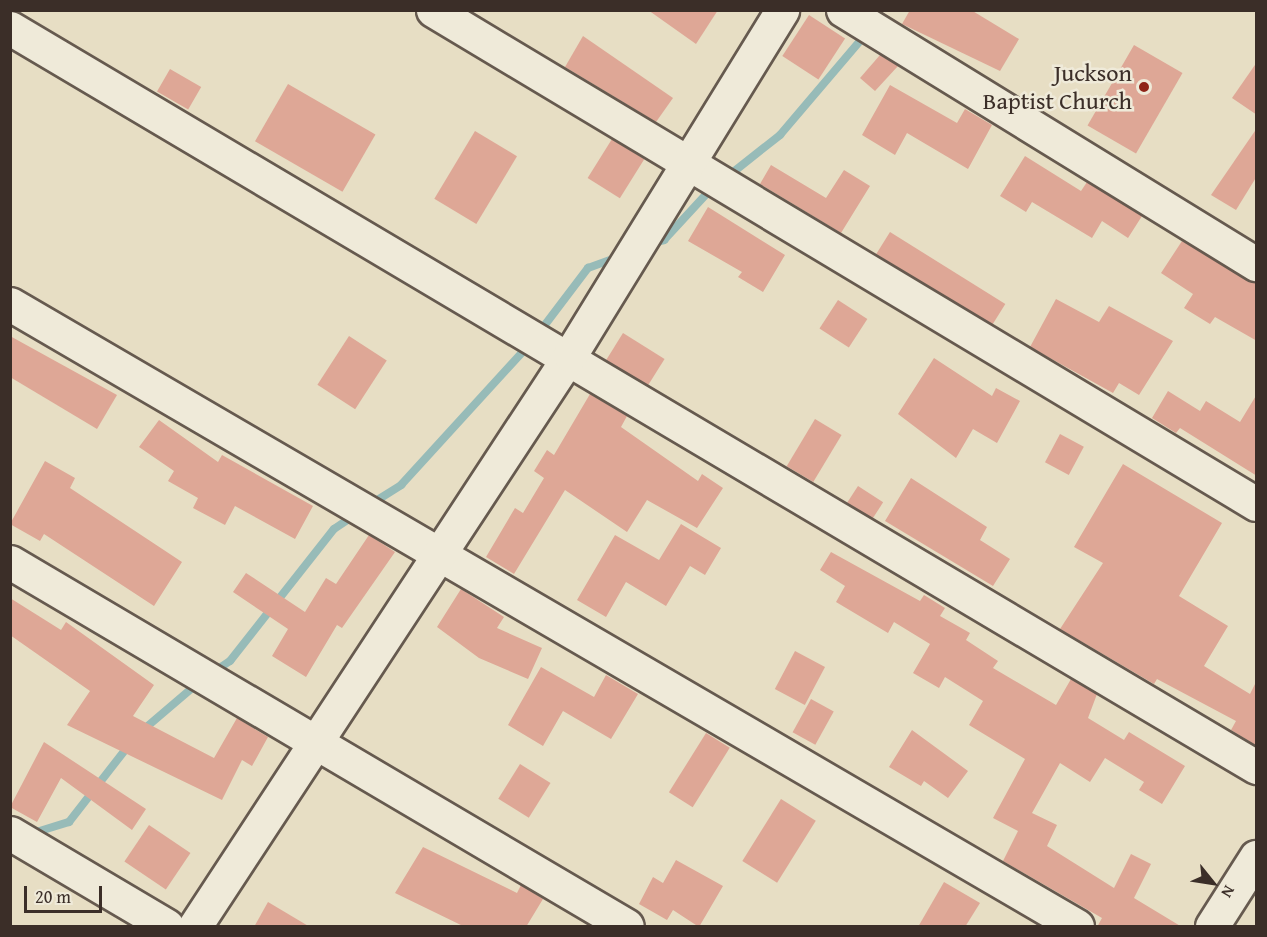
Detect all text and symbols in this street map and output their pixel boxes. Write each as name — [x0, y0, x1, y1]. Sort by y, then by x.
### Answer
place label: Juckson Baptist Church — [983, 59, 1132, 115]
marker: Juckson Baptist Church — [1137, 80, 1151, 94]
north arrow — [1183, 853, 1243, 913]
scale bar — [27, 874, 105, 912]
text: N — [1216, 881, 1242, 903]
text: 20 m — [35, 883, 71, 910]

